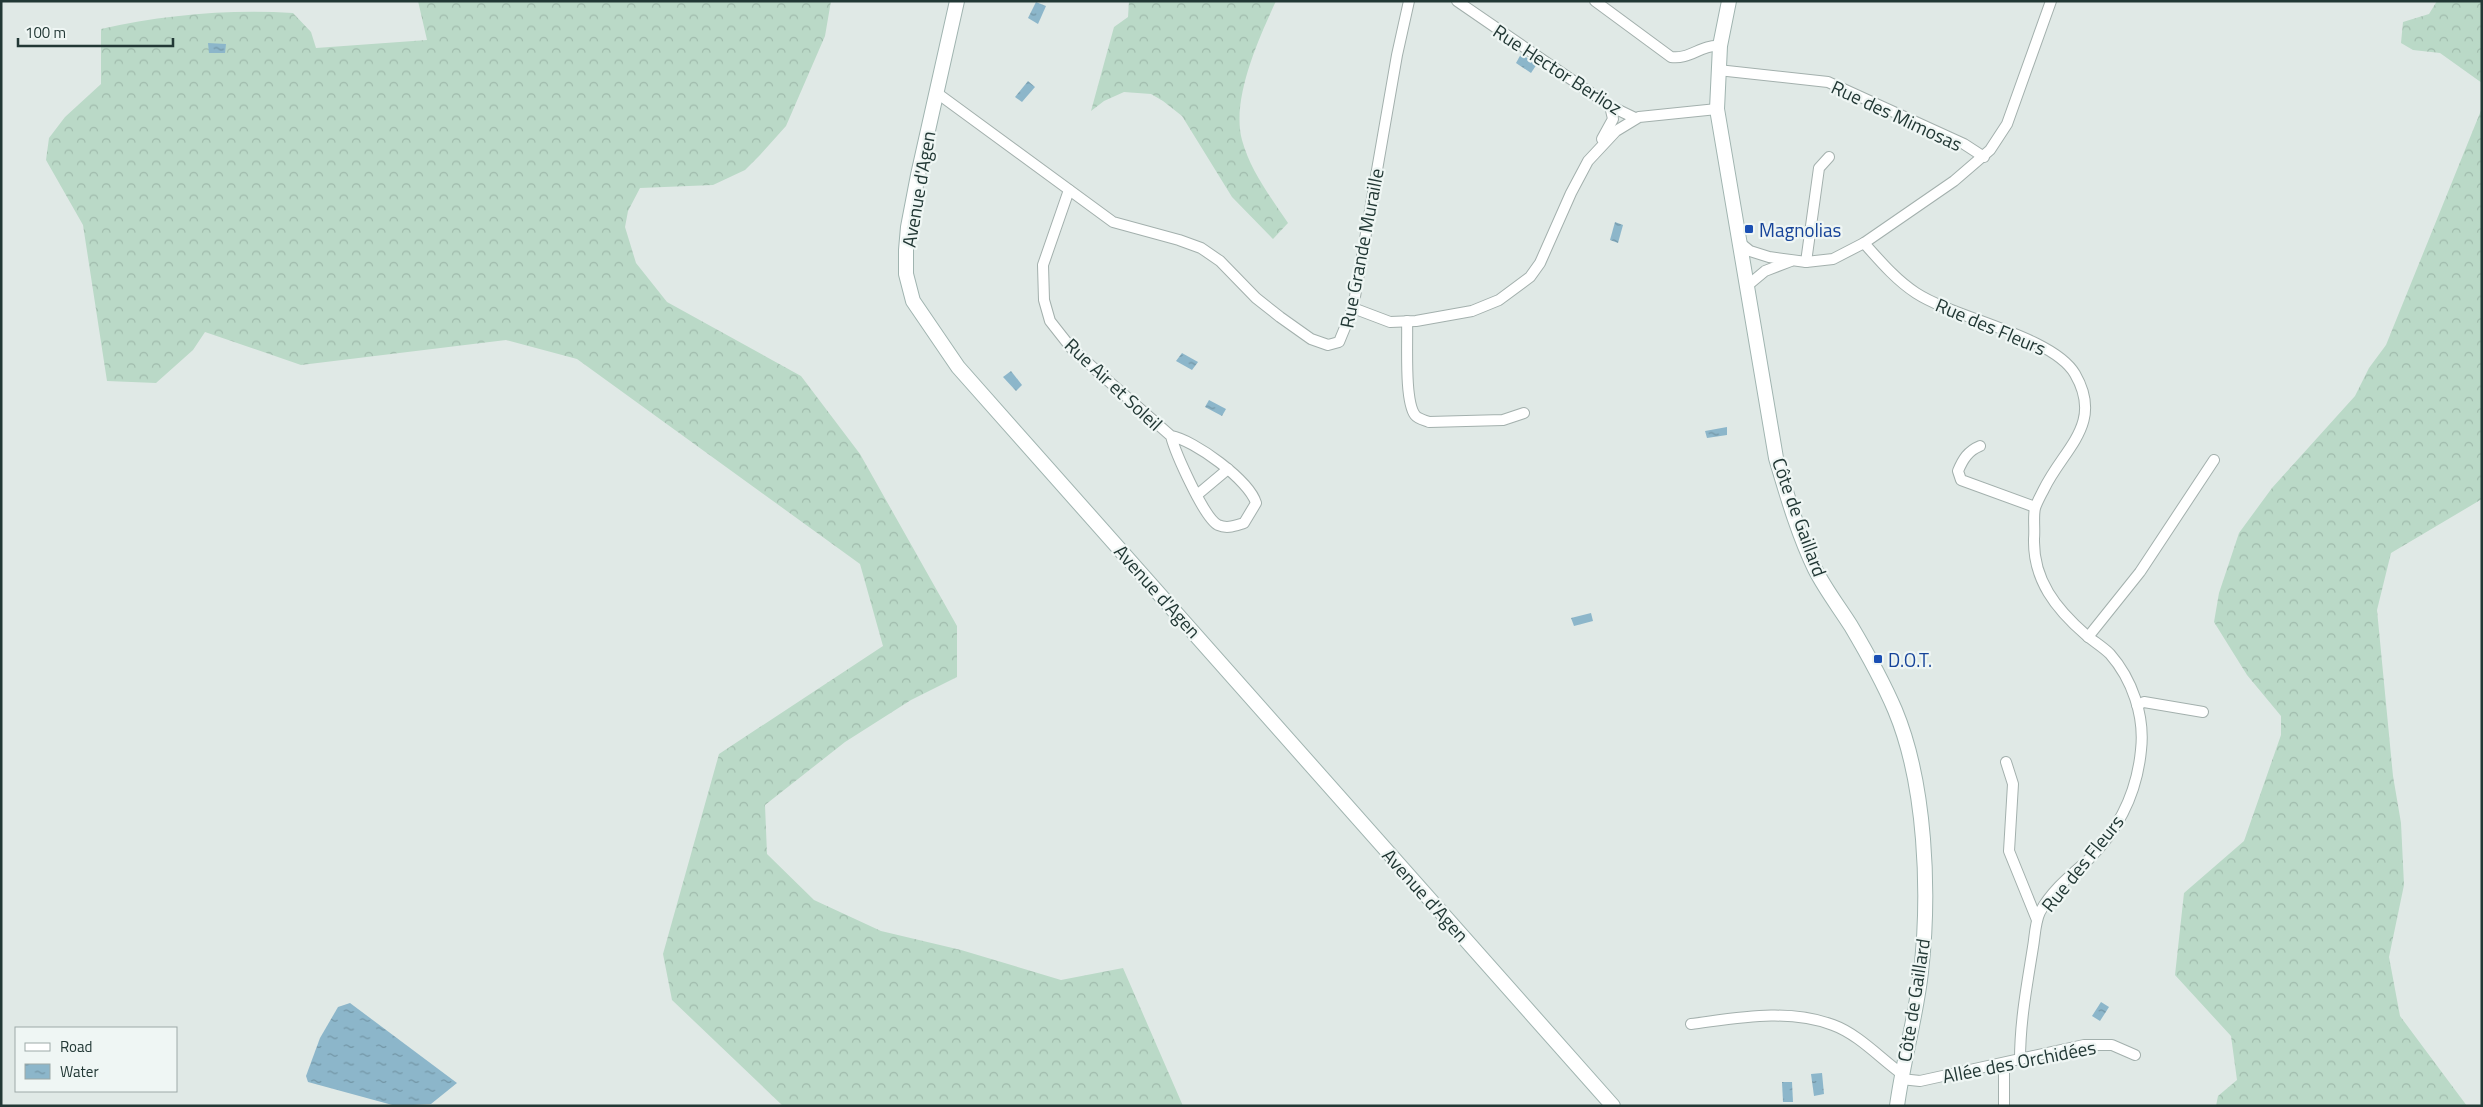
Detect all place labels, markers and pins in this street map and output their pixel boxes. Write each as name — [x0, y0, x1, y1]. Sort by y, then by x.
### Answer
place label: Magnolias — [1759, 215, 1842, 244]
marker: Magnolias — [1743, 223, 1755, 235]
place label: D.O.T. — [1888, 645, 1932, 674]
marker: D.O.T. — [1872, 653, 1884, 665]

